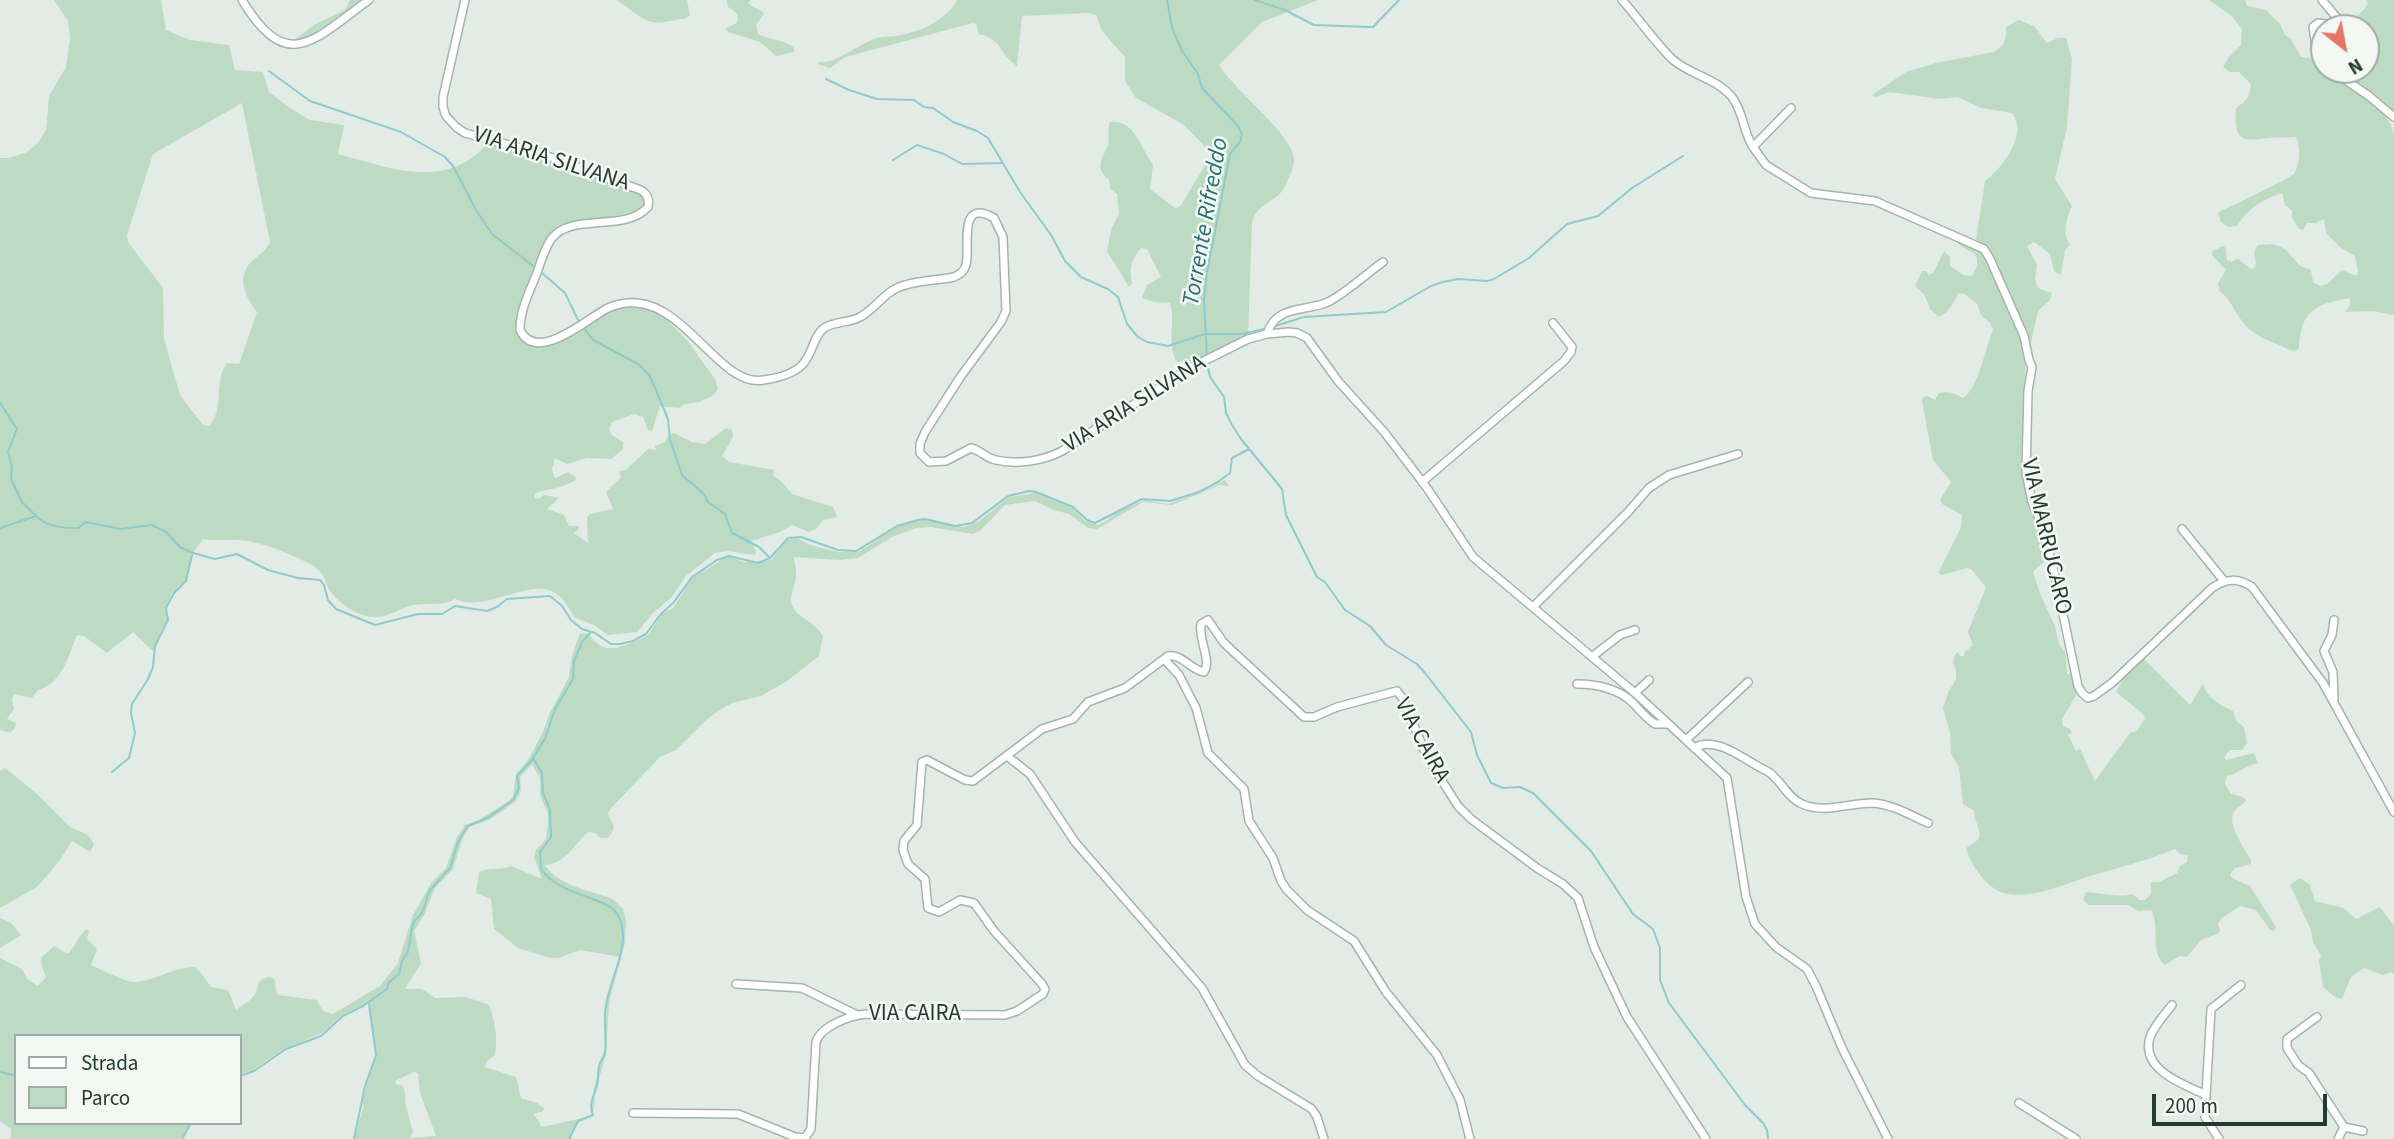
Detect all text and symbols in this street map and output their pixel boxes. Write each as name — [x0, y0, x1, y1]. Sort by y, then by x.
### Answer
north arrow — [2310, 14, 2380, 84]
text: N — [2343, 51, 2367, 81]
street label: VIA ARIA SILVANA — [469, 122, 633, 198]
water label: Torrente Rifreddo — [1178, 136, 1236, 308]
street label: VIA ARIA SILVANA — [1059, 350, 1211, 460]
street label: VIA MARRUCARO — [2014, 456, 2076, 618]
street label: VIA CAIRA — [1387, 694, 1455, 788]
street label: VIA CAIRA — [869, 1001, 961, 1029]
legend — [14, 1034, 242, 1125]
text: Strada — [81, 1048, 138, 1078]
scale bar — [2156, 1080, 2331, 1124]
text: Parco — [81, 1083, 130, 1113]
text: 200 m — [2165, 1091, 2218, 1121]

